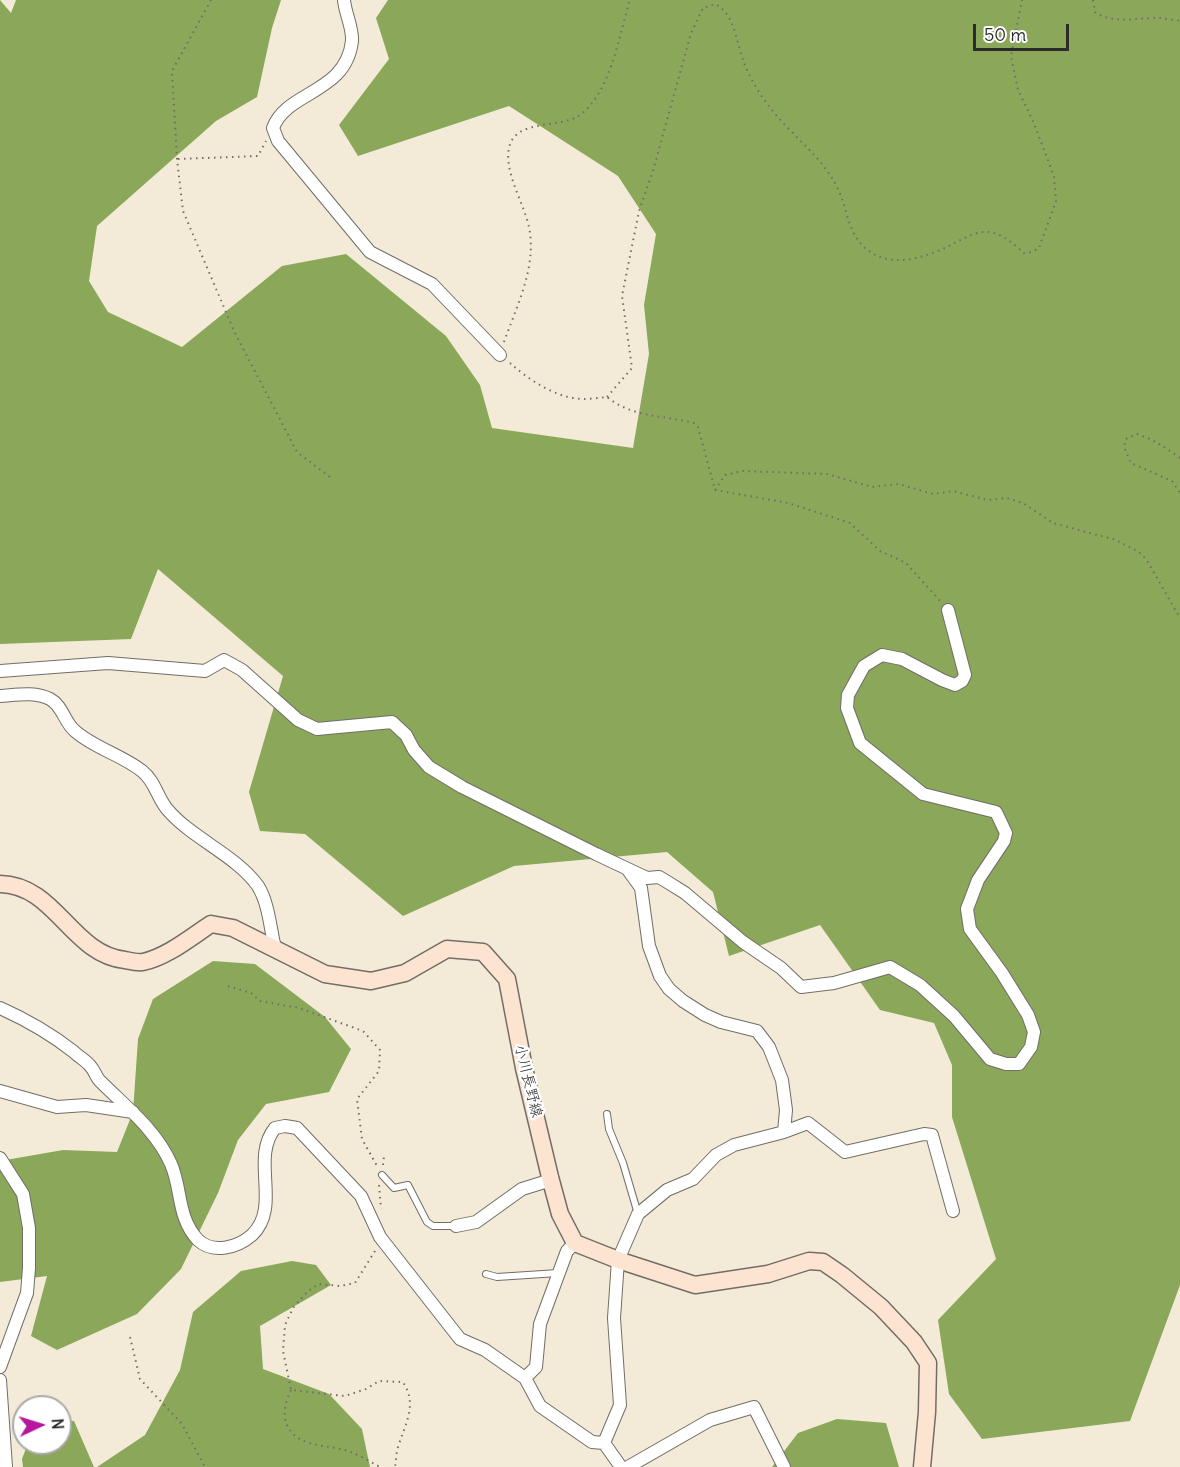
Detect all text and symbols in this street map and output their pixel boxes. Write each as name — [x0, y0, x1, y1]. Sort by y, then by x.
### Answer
scale bar — [976, 12, 1072, 50]
text: 50 m — [984, 23, 1026, 46]
street label: 小川長野線 — [510, 1042, 546, 1120]
north arrow — [12, 1395, 72, 1455]
text: N — [48, 1418, 68, 1430]

